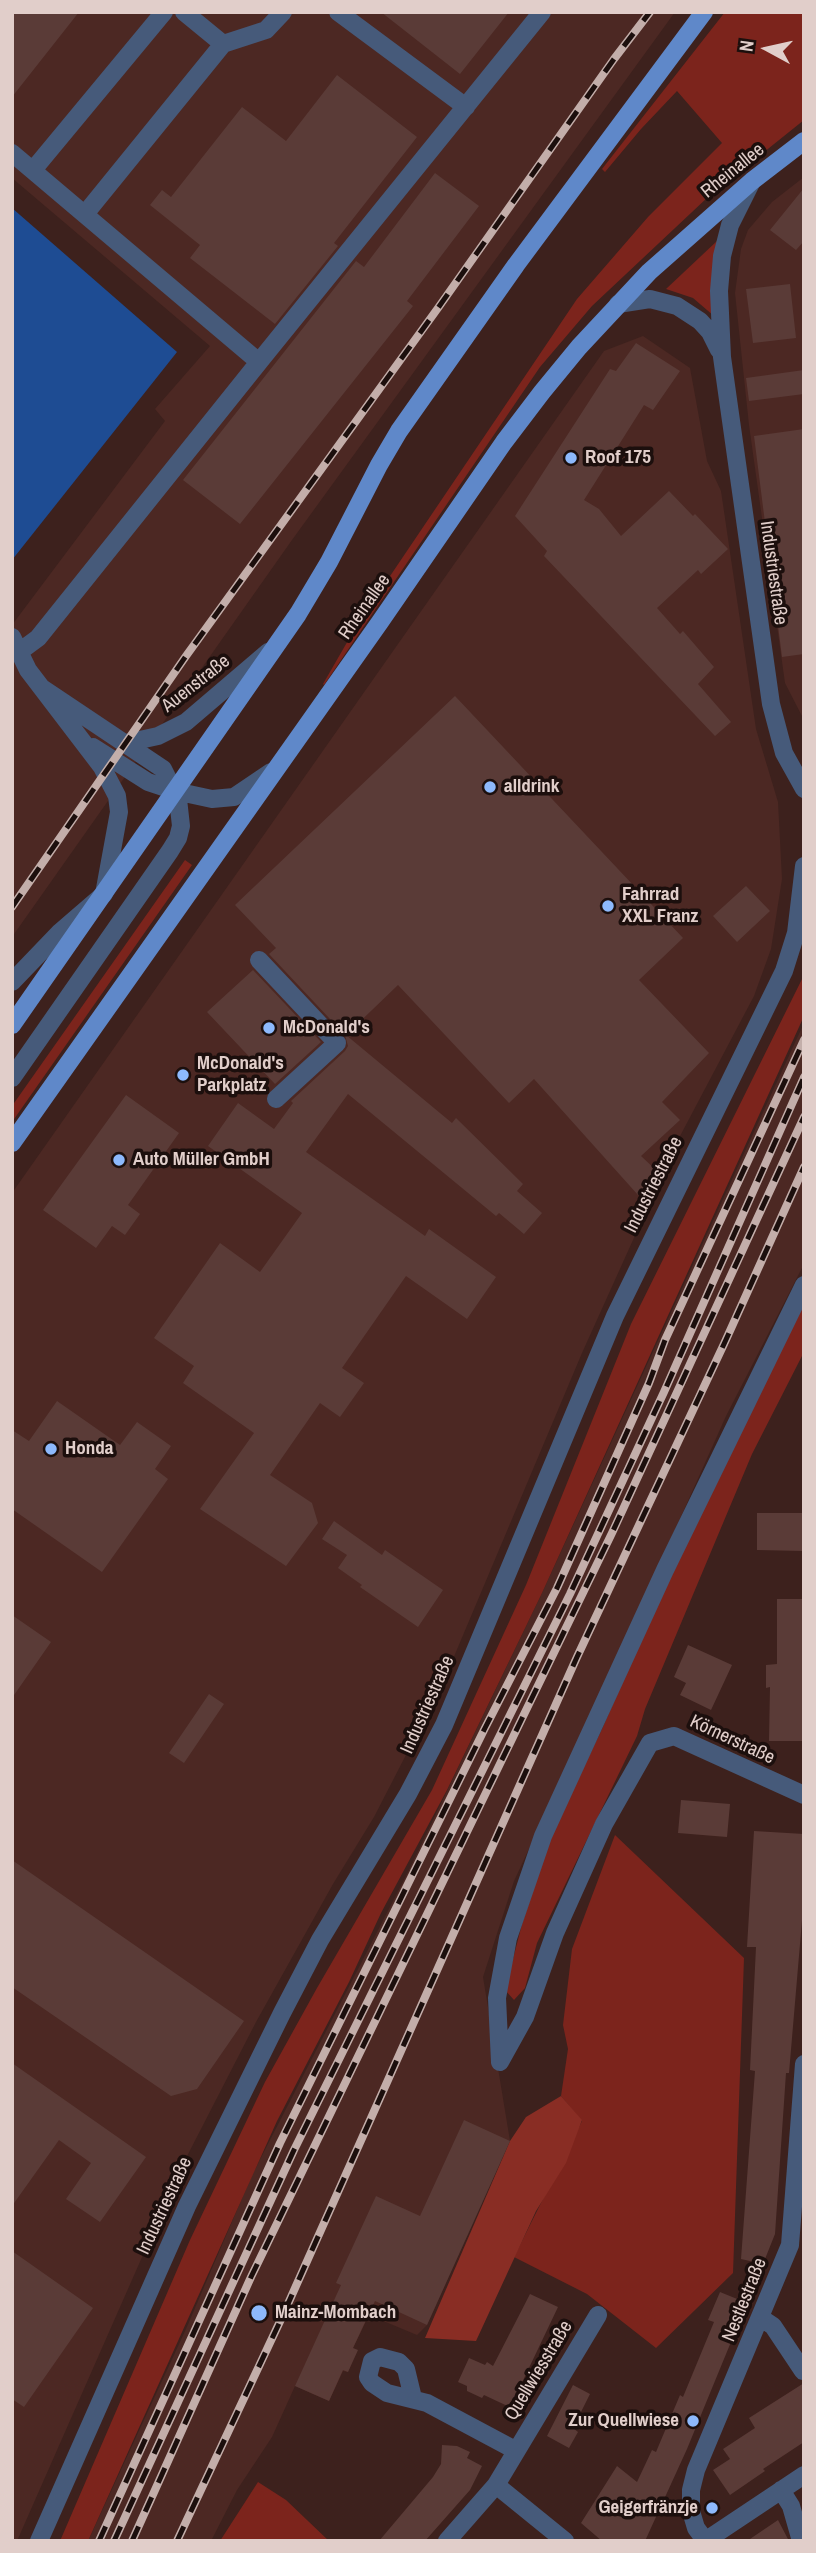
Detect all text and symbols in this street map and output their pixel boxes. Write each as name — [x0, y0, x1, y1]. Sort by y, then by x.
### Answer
north arrow — [732, 14, 802, 84]
text: N — [733, 39, 760, 53]
street label: Rheinallee — [697, 139, 769, 203]
place label: Roof 175 — [585, 447, 651, 469]
marker: Roof 175 — [563, 450, 579, 466]
street label: Industriestraße — [754, 520, 792, 626]
street label: Rheinallee — [334, 570, 396, 644]
street label: Auenstraße — [157, 650, 235, 718]
place label: alldrink — [504, 776, 559, 798]
marker: alldrink — [482, 779, 498, 795]
place label: Fahrrad XXL Franz — [622, 884, 698, 928]
marker: Fahrrad XXL Franz — [600, 898, 616, 914]
place label: McDonald's — [283, 1017, 370, 1039]
marker: McDonald's — [261, 1020, 277, 1036]
place label: McDonald's Parkplatz — [197, 1053, 284, 1097]
marker: McDonald's Parkplatz — [175, 1067, 191, 1083]
street label: Industriestraße — [620, 1133, 688, 1237]
place label: Auto Müller GmbH — [133, 1149, 270, 1171]
marker: Auto Müller GmbH — [111, 1152, 127, 1168]
place label: Honda — [65, 1438, 113, 1460]
marker: Honda — [43, 1441, 59, 1457]
street label: Industriestraße — [396, 1653, 460, 1757]
street label: Körnerstraße — [686, 1710, 778, 1770]
street label: Industriestraße — [133, 2154, 197, 2258]
street label: Nestlestraße — [718, 2255, 772, 2345]
place label: Mainz-Mombach — [275, 2302, 396, 2324]
marker: Mainz-Mombach — [249, 2303, 269, 2323]
street label: Quellwiesstraße — [500, 2317, 578, 2425]
place label: Zur Quellwiese — [568, 2410, 679, 2432]
marker: Zur Quellwiese — [685, 2413, 701, 2429]
place label: Geigerfränzje — [598, 2497, 698, 2519]
marker: Geigerfränzje — [704, 2500, 720, 2516]

